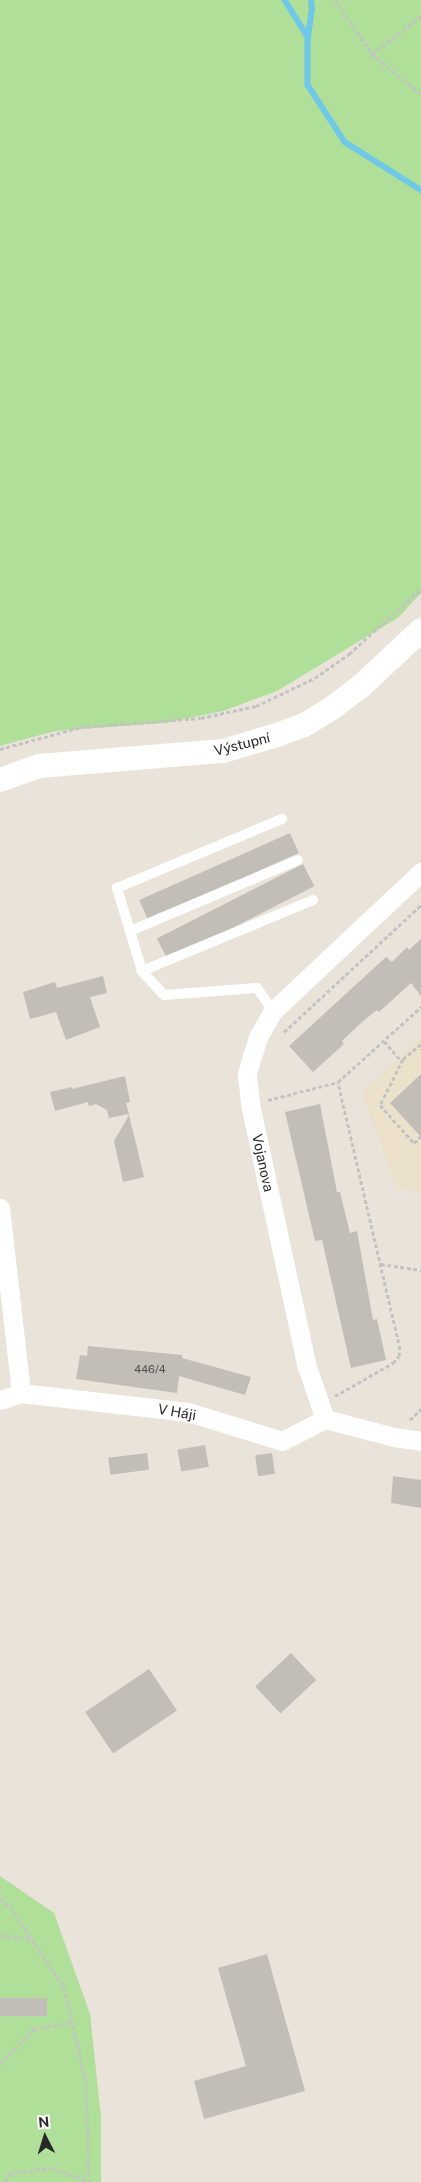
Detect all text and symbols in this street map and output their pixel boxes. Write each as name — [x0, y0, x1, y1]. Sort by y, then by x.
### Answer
street label: Výstupní — [212, 729, 272, 759]
street label: Vojanova — [249, 1133, 277, 1193]
house number: 446/4 — [134, 1362, 166, 1376]
street label: V Háji — [157, 1400, 197, 1424]
north arrow — [20, 2112, 70, 2162]
text: N — [38, 2114, 50, 2131]

